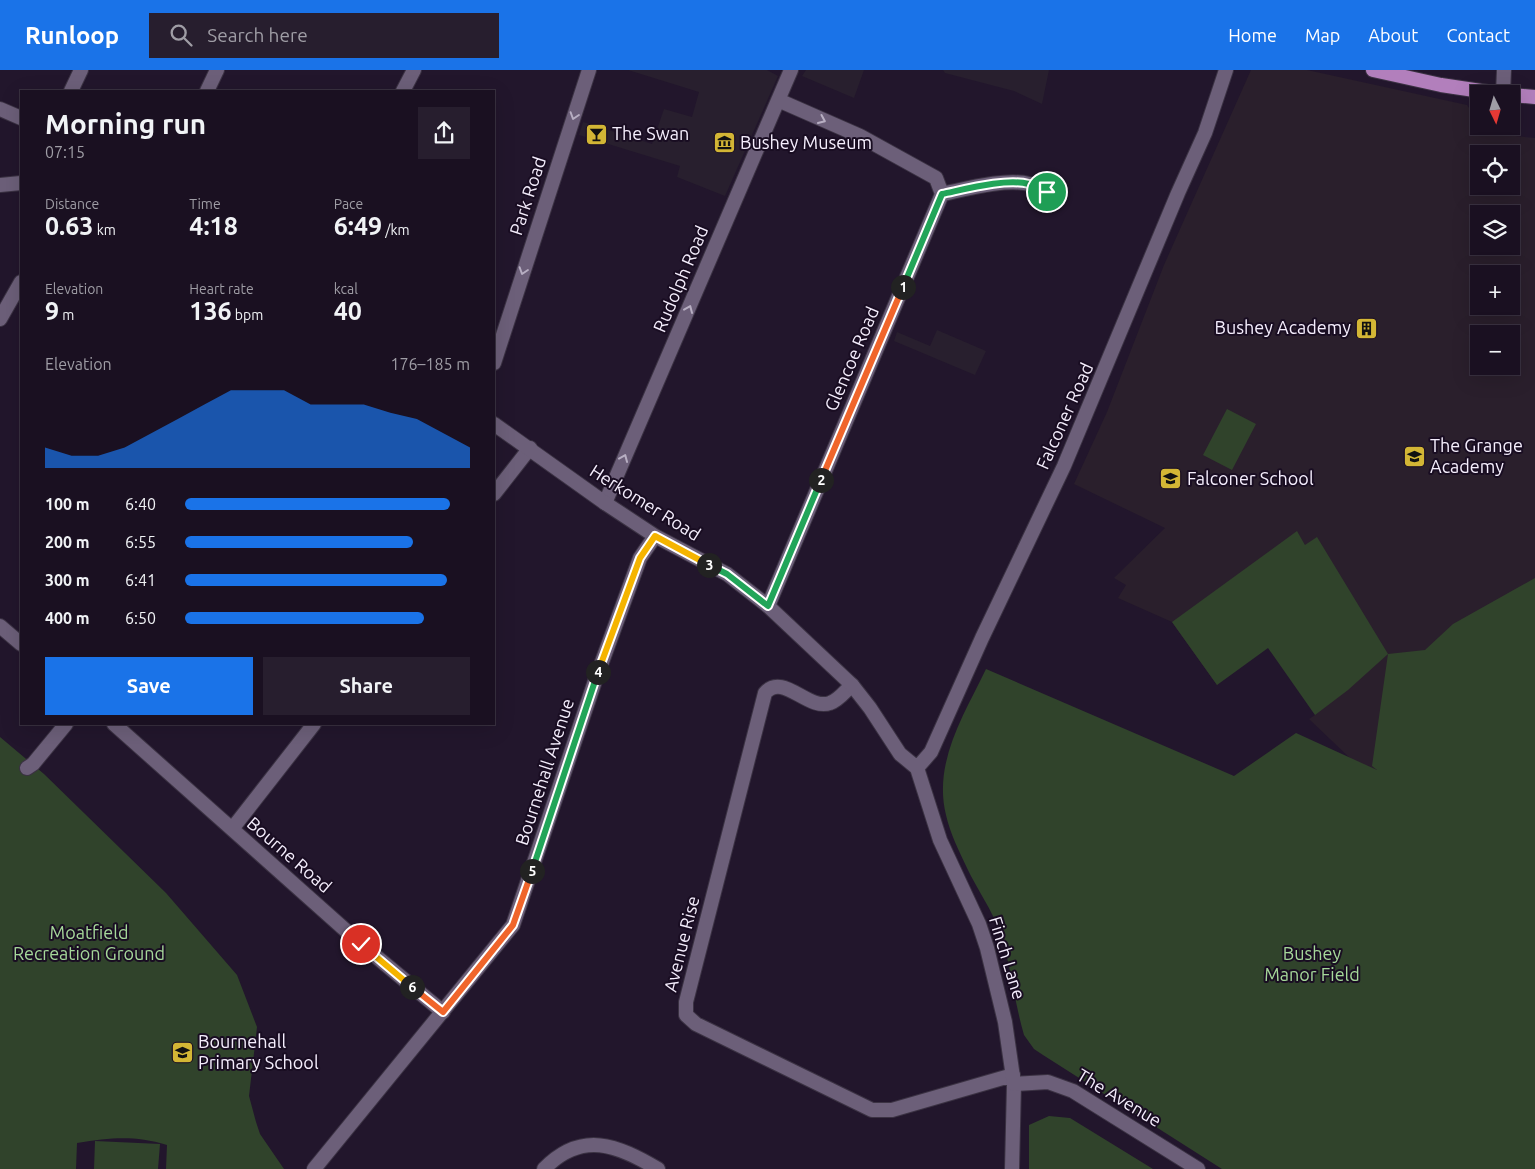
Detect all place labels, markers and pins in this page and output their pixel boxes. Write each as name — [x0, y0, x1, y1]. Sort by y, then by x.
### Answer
bar icon: The Swan — [584, 122, 608, 146]
place label: The Swan — [612, 123, 689, 143]
museum icon: Bushey Museum — [712, 131, 736, 155]
place label: Bushey Museum — [740, 132, 872, 152]
pin — [1026, 171, 1068, 213]
pin: 1 — [890, 274, 916, 300]
building icon: Bushey Academy — [1355, 316, 1379, 340]
place label: Bushey Academy — [1215, 317, 1351, 337]
place label: The Grange Academy — [1430, 435, 1523, 476]
school or university icon: The Grange Academy — [1402, 444, 1426, 468]
school or university icon: Falconer School — [1159, 467, 1183, 491]
pin: 2 — [808, 468, 834, 492]
place label: Falconer School — [1187, 468, 1314, 488]
pin: 3 — [696, 552, 722, 578]
pin: 4 — [586, 660, 610, 684]
pin: 5 — [520, 858, 544, 884]
pin — [340, 923, 382, 965]
pin: 6 — [400, 974, 424, 1000]
place label: Bournehall Primary School — [198, 1031, 319, 1072]
school or university icon: Bournehall Primary School — [170, 1040, 194, 1064]

